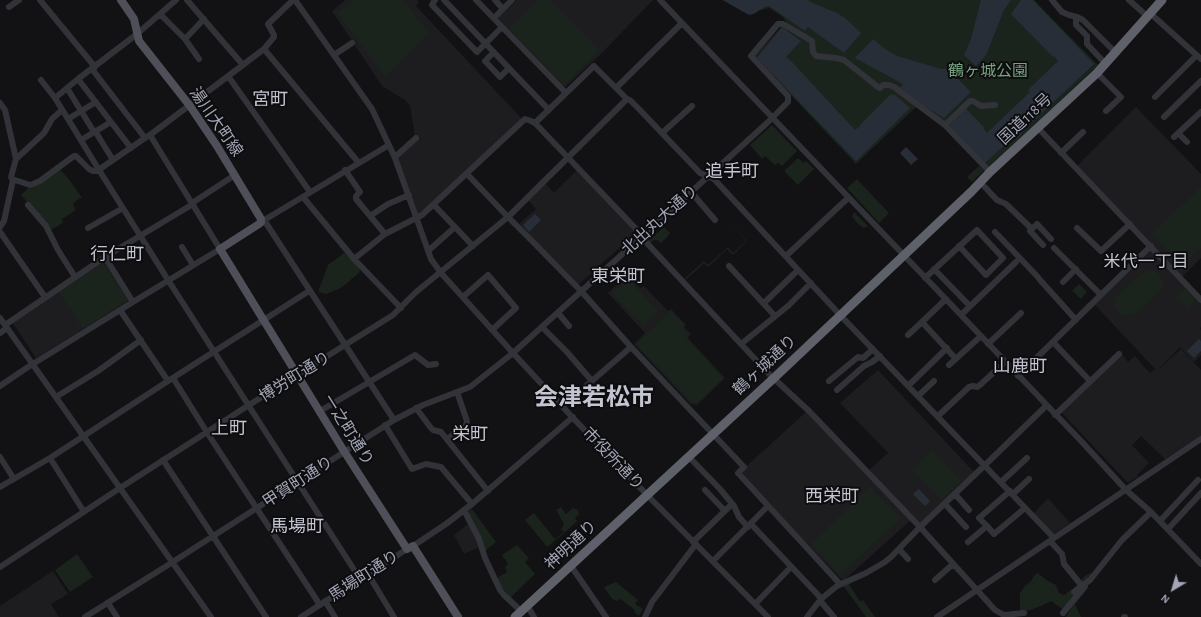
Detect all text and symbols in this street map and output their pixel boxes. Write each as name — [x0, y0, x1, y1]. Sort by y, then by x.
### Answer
park label: 鶴ヶ城公園 — [948, 61, 1028, 81]
street label: 湯川大町線 — [185, 84, 247, 160]
district label: 宮町 — [252, 89, 288, 111]
street label: 国道118号 — [994, 89, 1056, 149]
district label: 追手町 — [705, 161, 759, 183]
street label: 北出丸大通り — [618, 181, 702, 259]
district label: 行仁町 — [90, 244, 144, 266]
district label: 米代一丁目 — [1104, 252, 1188, 272]
district label: 東栄町 — [591, 266, 645, 288]
street label: 鶴ヶ城通り — [729, 331, 801, 399]
street label: 博労町通り — [256, 348, 334, 406]
district label: 山鹿町 — [993, 356, 1047, 378]
district label: 会津若松市 — [534, 384, 654, 412]
street label: 一之町通り — [319, 391, 377, 469]
district label: 上町 — [211, 418, 247, 440]
district label: 栄町 — [452, 424, 488, 446]
street label: 市役所通り — [578, 424, 648, 494]
street label: 甲賀町通り — [259, 452, 337, 512]
district label: 西栄町 — [805, 486, 859, 508]
district label: 馬場町 — [270, 516, 324, 538]
street label: 神明通り — [541, 516, 601, 574]
street label: 馬場町通り — [325, 546, 403, 606]
north arrow — [1153, 569, 1193, 609]
text: N — [1159, 592, 1172, 606]

